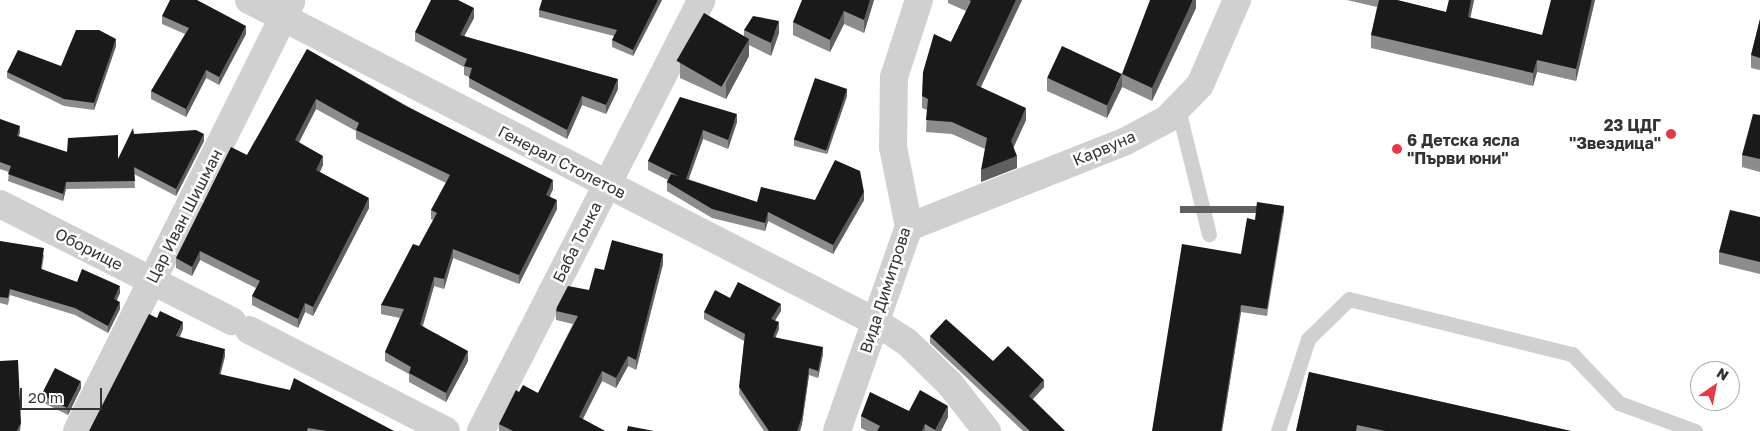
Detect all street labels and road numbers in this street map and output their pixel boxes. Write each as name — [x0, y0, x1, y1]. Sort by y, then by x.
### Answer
street label: Генерал Столетов — [495, 122, 629, 202]
street label: Карвуна — [1070, 126, 1138, 170]
street label: Цар Иван Шишман — [142, 146, 226, 286]
street label: Баба Тонка — [548, 198, 606, 286]
street label: Оборище — [52, 224, 126, 274]
street label: Вида Димитрова — [856, 225, 914, 355]

